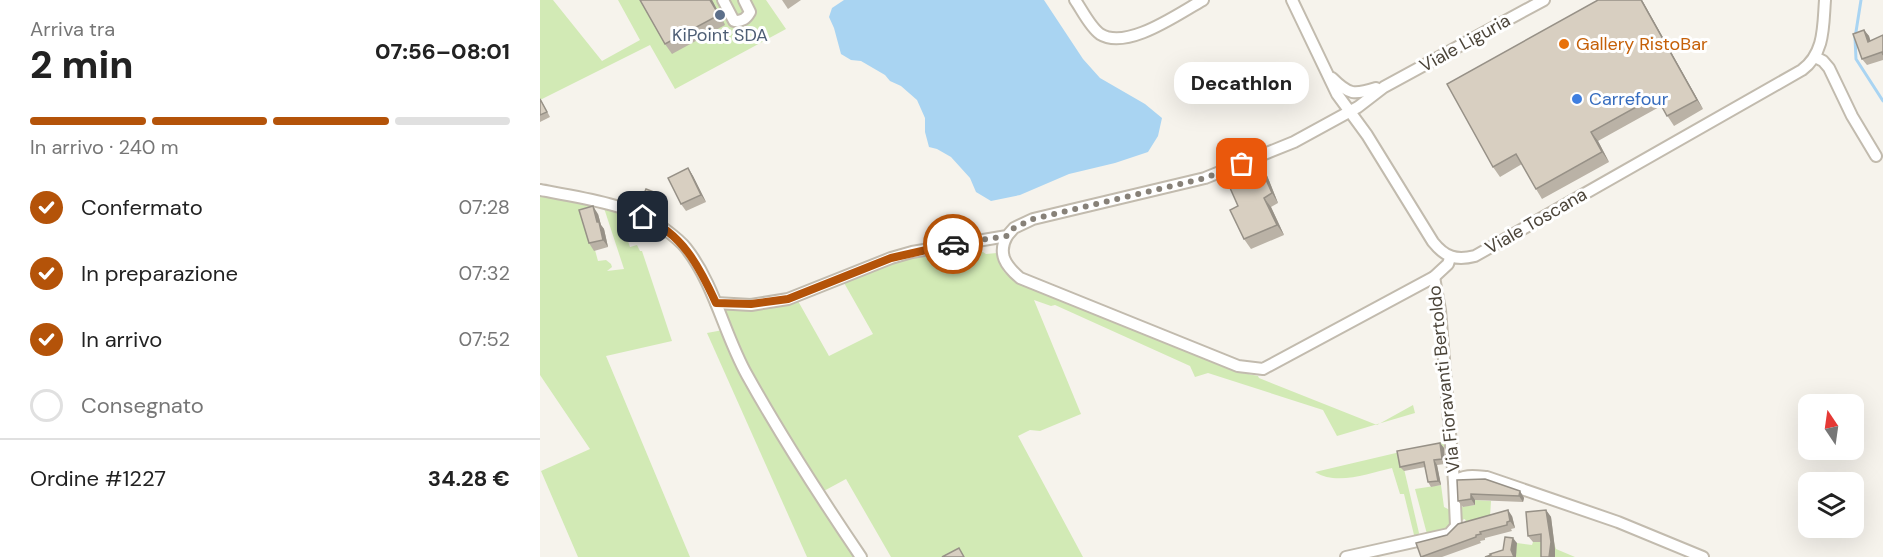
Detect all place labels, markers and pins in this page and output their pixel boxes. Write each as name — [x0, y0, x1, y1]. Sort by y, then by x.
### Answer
marker: KiPoint SDA — [713, 8, 727, 22]
place label: KiPoint SDA — [672, 23, 768, 47]
place label: Gallery RistoBar — [1576, 32, 1708, 56]
marker: Gallery RistoBar — [1557, 37, 1571, 51]
callout: Decathlon — [1174, 62, 1310, 104]
place label: Carrefour — [1589, 87, 1669, 111]
marker: Carrefour — [1570, 92, 1584, 106]
pin — [1216, 138, 1267, 189]
pin — [617, 191, 668, 242]

